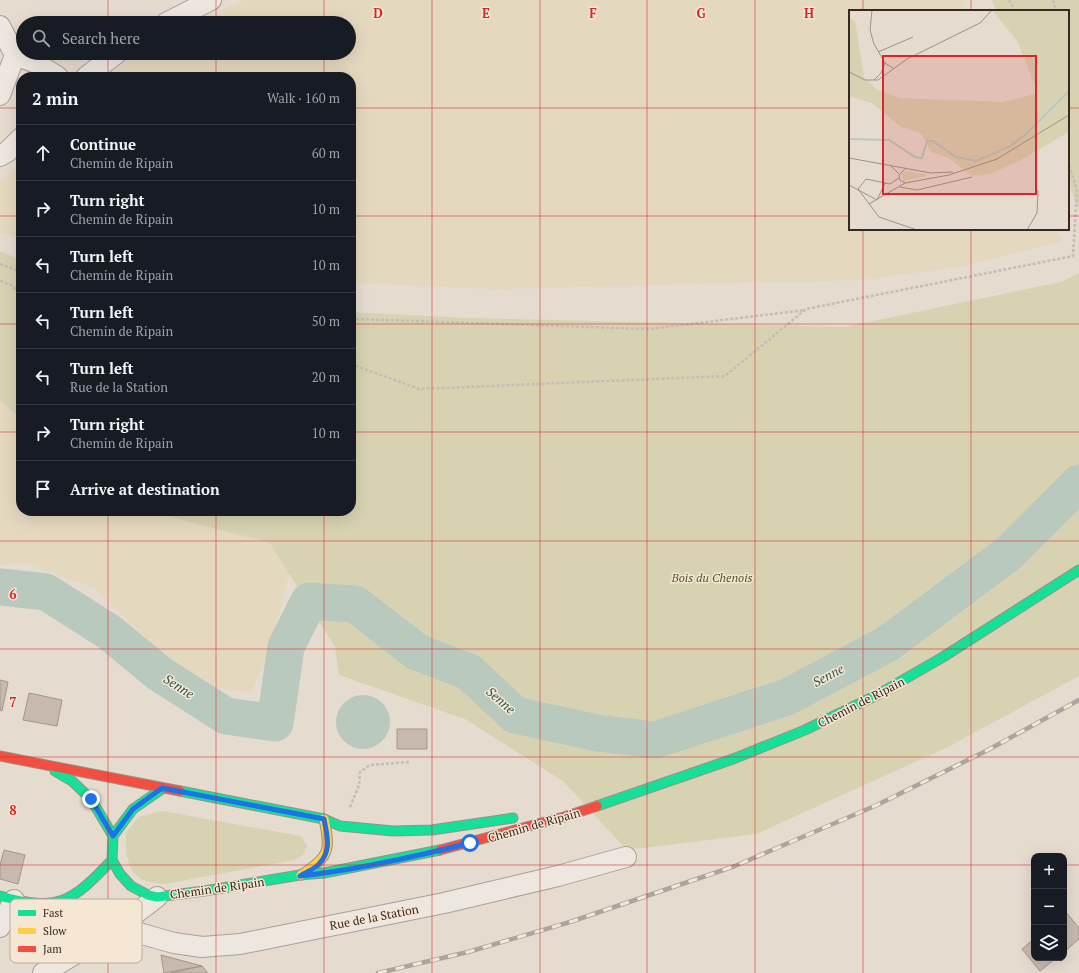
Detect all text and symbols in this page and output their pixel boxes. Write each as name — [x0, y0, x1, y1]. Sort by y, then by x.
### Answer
text: D — [373, 4, 383, 22]
text: E — [482, 4, 490, 22]
text: F — [589, 4, 597, 22]
text: G — [696, 4, 706, 22]
text: H — [804, 4, 814, 22]
inset map — [849, 10, 1069, 230]
search box — [16, 16, 356, 60]
icon: search — [30, 27, 52, 49]
text: Search here — [62, 28, 140, 48]
text: 2 min — [32, 87, 79, 110]
text: Walk · 160 m — [267, 89, 340, 107]
text: Continue — [70, 134, 136, 154]
icon: ahead — [32, 142, 54, 164]
text: 60 m — [312, 144, 340, 162]
text: Chemin de Ripain — [70, 154, 173, 172]
text: Turn right — [70, 190, 145, 210]
icon: right — [32, 198, 54, 220]
text: 10 m — [312, 200, 340, 218]
text: Chemin de Ripain — [70, 210, 173, 228]
text: Turn left — [70, 246, 134, 266]
icon: left — [32, 254, 54, 276]
text: 10 m — [312, 256, 340, 274]
text: Chemin de Ripain — [70, 266, 173, 284]
text: Turn left — [70, 302, 134, 322]
icon: left — [32, 310, 54, 332]
text: 50 m — [312, 312, 340, 330]
text: Chemin de Ripain — [70, 322, 173, 340]
text: Turn left — [70, 358, 134, 378]
icon: left — [32, 366, 54, 388]
text: 20 m — [312, 368, 340, 386]
text: Rue de la Station — [70, 378, 168, 396]
text: Turn right — [70, 414, 145, 434]
icon: right — [32, 422, 54, 444]
text: 10 m — [312, 424, 340, 442]
text: Chemin de Ripain — [70, 434, 173, 452]
icon: arrive — [32, 478, 54, 500]
text: Arrive at destination — [70, 479, 220, 499]
park label: Bois du Chenois — [670, 570, 753, 585]
text: 6 — [9, 585, 17, 603]
water label: Senne — [809, 659, 847, 691]
water label: Senne — [160, 669, 198, 703]
street label: Chemin de Ripain — [815, 674, 907, 730]
water label: Senne — [483, 682, 519, 718]
text: 7 — [9, 693, 17, 711]
route end — [82, 790, 100, 808]
text: 8 — [9, 801, 17, 819]
street label: Chemin de Ripain — [486, 805, 582, 845]
route start — [461, 834, 479, 852]
map controls — [1031, 853, 1067, 961]
button: + — [1031, 853, 1067, 889]
street label: Chemin de Ripain — [169, 874, 265, 902]
button: − — [1031, 889, 1067, 925]
legend — [10, 899, 142, 963]
street label: Rue de la Station — [328, 901, 420, 933]
text: Fast — [43, 906, 63, 920]
text: Slow — [43, 924, 67, 938]
button: layers — [1031, 925, 1067, 961]
text: Jam — [43, 942, 62, 956]

